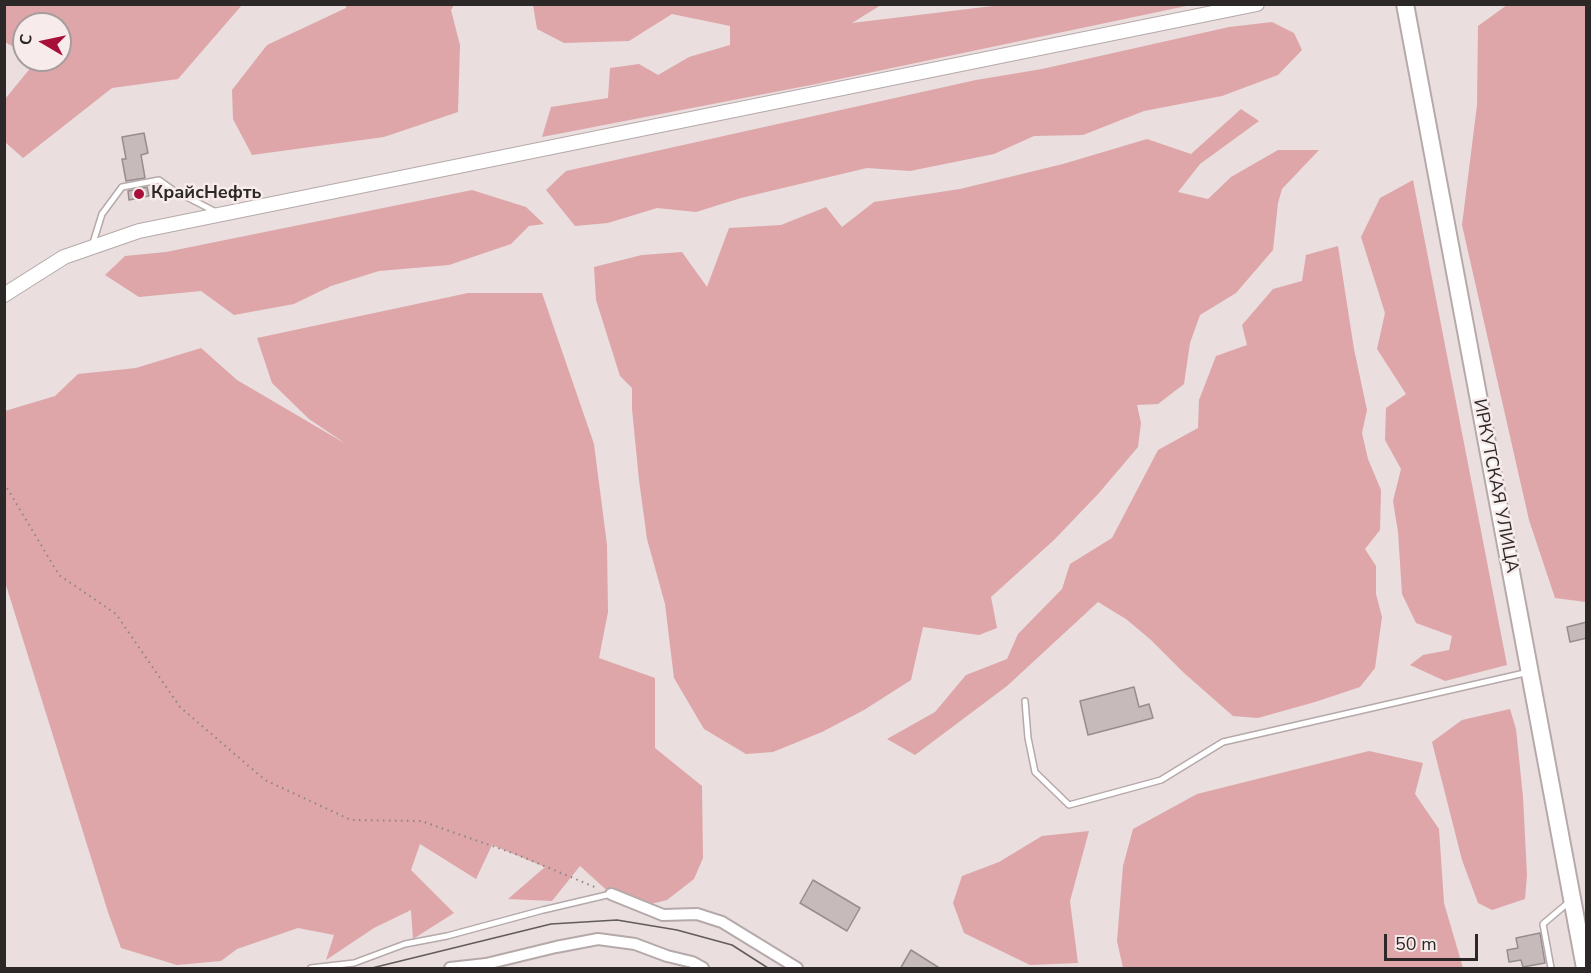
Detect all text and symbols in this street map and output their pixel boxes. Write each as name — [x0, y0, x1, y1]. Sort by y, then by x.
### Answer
north arrow — [12, 12, 72, 72]
text: С — [14, 32, 38, 47]
place label: КрайсНефть — [151, 183, 261, 205]
marker: КрайсНефть — [132, 187, 146, 201]
street label: ИРКУТСКАЯ УЛИЦА — [1468, 397, 1522, 575]
scale bar — [1387, 922, 1482, 960]
text: 50 m — [1395, 932, 1437, 956]

